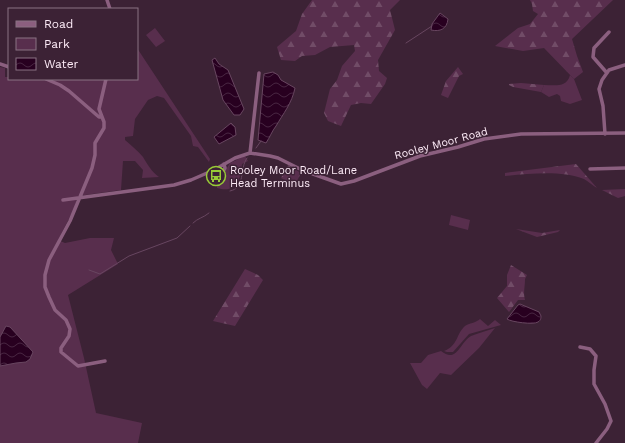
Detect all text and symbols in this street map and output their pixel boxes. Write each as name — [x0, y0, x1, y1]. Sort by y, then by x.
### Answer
legend — [8, 8, 138, 80]
text: Road — [44, 17, 73, 31]
text: Park — [44, 37, 70, 51]
text: Water — [44, 57, 79, 71]
street label: Rooley Moor Road — [393, 125, 489, 162]
place label: Rooley Moor Road/Lane Head Terminus — [230, 164, 357, 190]
bus stop icon: Rooley Moor Road/Lane Head Terminus — [205, 165, 227, 187]

